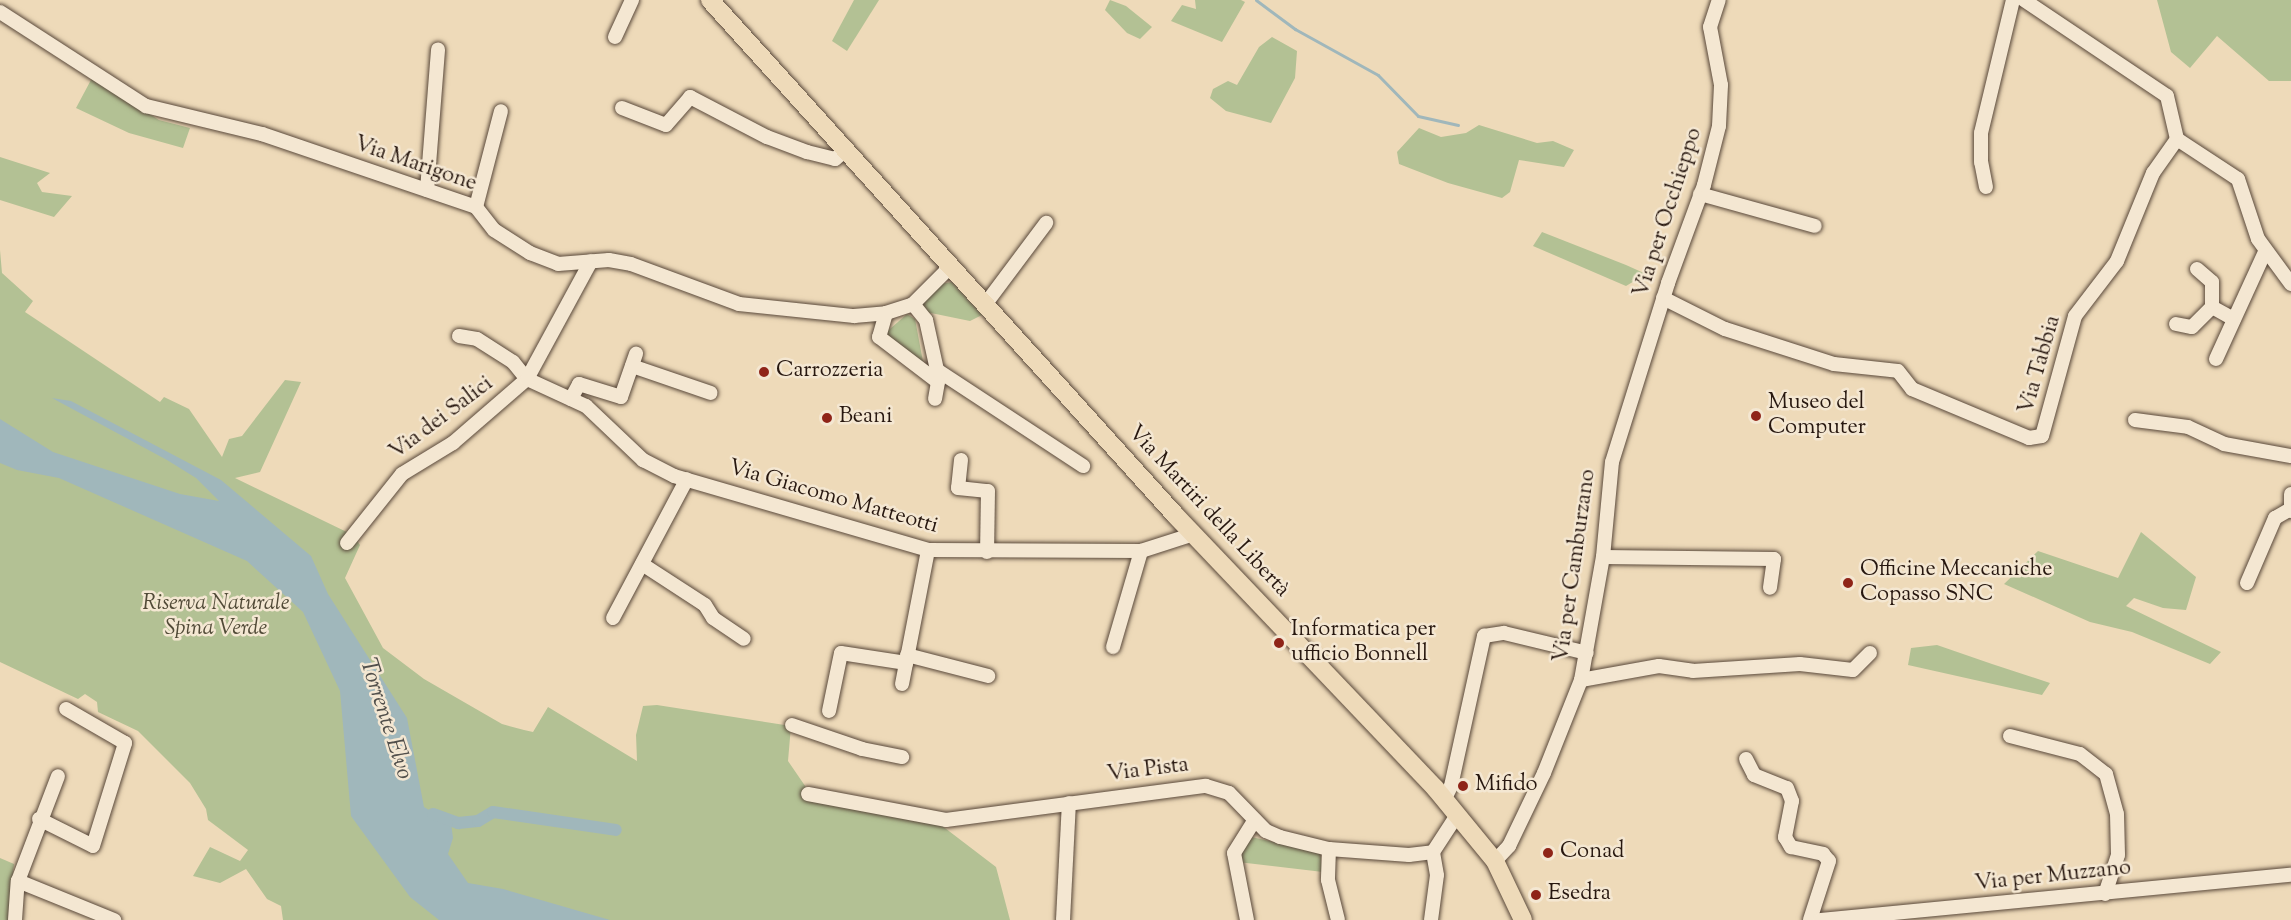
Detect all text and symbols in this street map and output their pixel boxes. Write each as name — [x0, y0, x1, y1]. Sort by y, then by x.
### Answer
street label: Via per Occhieppo — [1629, 125, 1709, 301]
street label: Via Marigone — [350, 132, 480, 198]
street label: Via Tabbia — [2014, 313, 2068, 417]
place label: Carrozzeria — [776, 359, 883, 385]
marker: Carrozzeria — [757, 365, 771, 379]
street label: Via dei Salici — [385, 372, 499, 466]
place label: Museo del Computer — [1768, 390, 1866, 442]
place label: Beani — [839, 405, 893, 431]
marker: Museo del Computer — [1749, 409, 1763, 423]
marker: Beani — [820, 411, 834, 425]
street label: Via Martiri della Libertà — [1121, 420, 1295, 604]
street label: Via Giacomo Matteotti — [725, 455, 941, 541]
street label: Via per Camburzano — [1549, 468, 1603, 664]
place label: Officine Meccaniche Copasso SNC — [1860, 557, 2052, 608]
marker: Officine Meccaniche Copasso SNC — [1841, 576, 1855, 590]
park label: Riserva Naturale Spina Verde — [142, 591, 290, 642]
place label: Informatica per ufficio Bonnell — [1291, 617, 1436, 668]
marker: Informatica per ufficio Bonnell — [1272, 636, 1286, 650]
water label: Torrente Elvo — [352, 655, 418, 783]
street label: Via Pista — [1106, 753, 1190, 789]
place label: Mifido — [1475, 773, 1538, 799]
marker: Mifido — [1456, 779, 1470, 793]
place label: Conad — [1560, 840, 1624, 866]
marker: Conad — [1541, 846, 1555, 860]
street label: Via per Muzzano — [1974, 856, 2132, 898]
place label: Esedra — [1548, 882, 1611, 908]
marker: Esedra — [1529, 888, 1543, 902]

